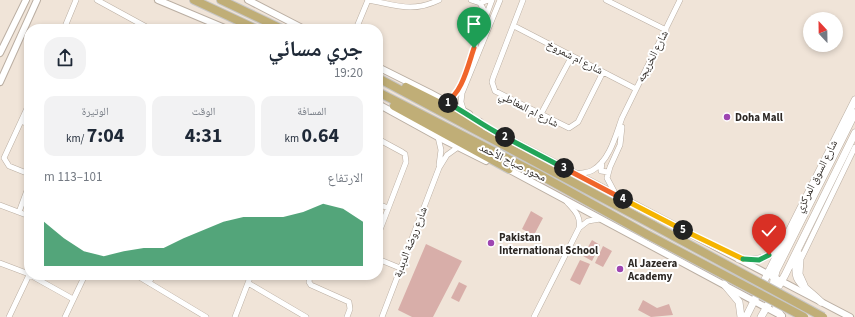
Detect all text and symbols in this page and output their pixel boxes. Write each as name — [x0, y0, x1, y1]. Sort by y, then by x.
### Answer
pin — [457, 7.0, 491, 48]
north arrow — [803, 12, 843, 52]
map controls — [803, 12, 843, 52]
icon: arrive — [463, 13, 485, 35]
street label: شارع الخريجه — [633, 28, 672, 85]
text: جري مسائي — [268, 33, 363, 65]
button: share — [44, 37, 86, 79]
street label: شارع ام شمروخ — [544, 37, 606, 78]
text: 19:20 — [334, 64, 363, 82]
street label: شارع ام المغاطي — [496, 88, 561, 132]
pin: 1 — [438, 93, 458, 113]
text: 1 — [445, 95, 451, 110]
text: الوتيرة — [82, 104, 109, 119]
text: الوقت — [192, 104, 215, 119]
text: المسافة — [297, 104, 326, 119]
place label: Doha Mall — [735, 110, 784, 125]
marker: Doha Mall — [722, 112, 732, 122]
text: 7:04 — [87, 122, 124, 150]
text: 4:31 — [185, 122, 222, 150]
text: 0.64 — [301, 122, 339, 150]
pin: 2 — [495, 127, 515, 147]
text: 2 — [502, 129, 508, 144]
text: /km — [66, 131, 87, 146]
text: km — [285, 131, 301, 146]
street label: شارع السوق المركزي — [792, 137, 842, 215]
street label: محور صباح الأحمد — [477, 140, 549, 185]
pin: 3 — [554, 158, 574, 178]
text: 3 — [561, 160, 567, 175]
text: 101–113 m — [44, 168, 102, 186]
text: الارتفاع — [328, 169, 363, 187]
pin: 4 — [613, 189, 633, 209]
text: 4 — [620, 191, 626, 206]
street label: شارع روضة الدبدبة — [390, 205, 431, 280]
pin — [752, 214, 786, 255]
pin: 5 — [673, 220, 693, 240]
icon: check — [758, 220, 780, 242]
text: 5 — [680, 222, 686, 237]
place label: Pakistan International School — [499, 230, 599, 258]
marker: Pakistan International School — [486, 238, 496, 248]
place label: Al Jazeera Academy — [627, 256, 677, 284]
marker: Al Jazeera Academy — [615, 264, 625, 274]

